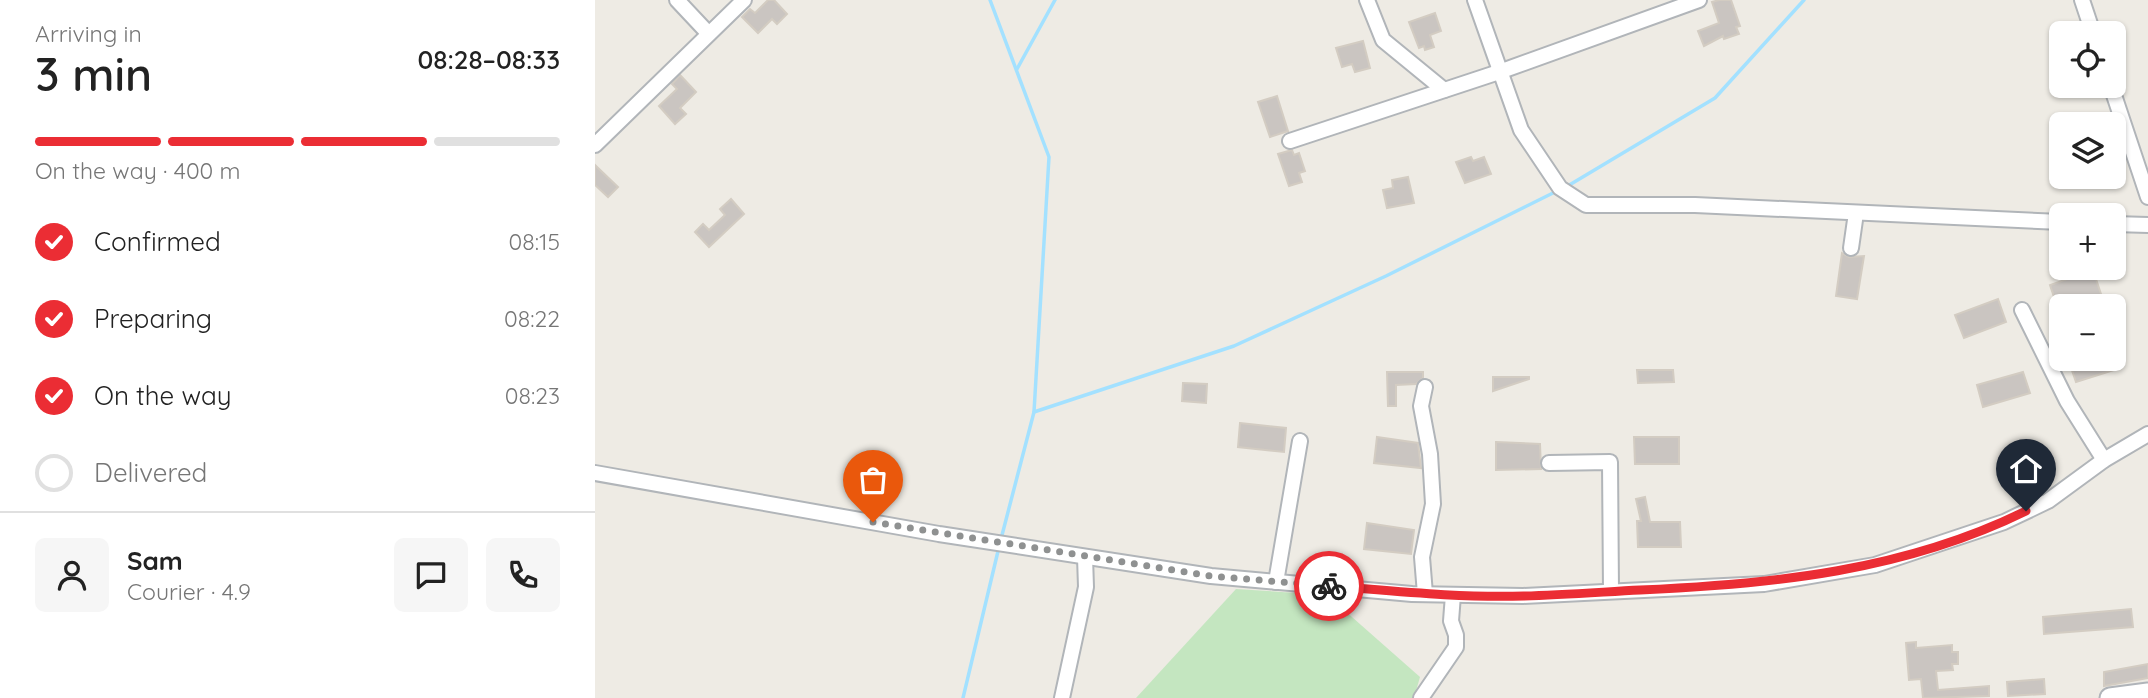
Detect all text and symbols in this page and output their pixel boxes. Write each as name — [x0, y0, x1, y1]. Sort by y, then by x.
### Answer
text: Arriving in — [35, 19, 142, 48]
map controls — [2049, 21, 2126, 371]
button: locate — [2049, 21, 2126, 98]
text: 08:28–08:33 — [417, 43, 560, 76]
text: 3 min — [35, 45, 152, 103]
button: layers — [2049, 112, 2126, 189]
text: On the way · 400 m — [35, 156, 241, 185]
button: + — [2049, 203, 2126, 280]
icon: check — [35, 223, 73, 261]
text: Confirmed — [94, 225, 221, 258]
text: 08:15 — [509, 227, 560, 256]
button: − — [2049, 294, 2126, 371]
icon: check — [35, 300, 73, 338]
text: Preparing — [94, 302, 212, 335]
text: 08:22 — [504, 304, 560, 333]
icon: check — [35, 377, 73, 415]
text: On the way — [94, 379, 232, 412]
text: 08:23 — [505, 381, 560, 410]
pin — [1996, 439, 2056, 511]
pin — [843, 450, 903, 522]
icon: home — [2007, 450, 2045, 488]
text: Delivered — [94, 456, 207, 489]
icon: bag — [854, 461, 892, 499]
button: person — [35, 538, 109, 612]
button: chat — [394, 538, 468, 612]
button: phone — [486, 538, 560, 612]
text: Sam — [127, 544, 183, 577]
courier — [1294, 551, 1364, 621]
icon: bike — [1310, 567, 1348, 605]
text: Courier · 4.9 — [127, 577, 251, 606]

